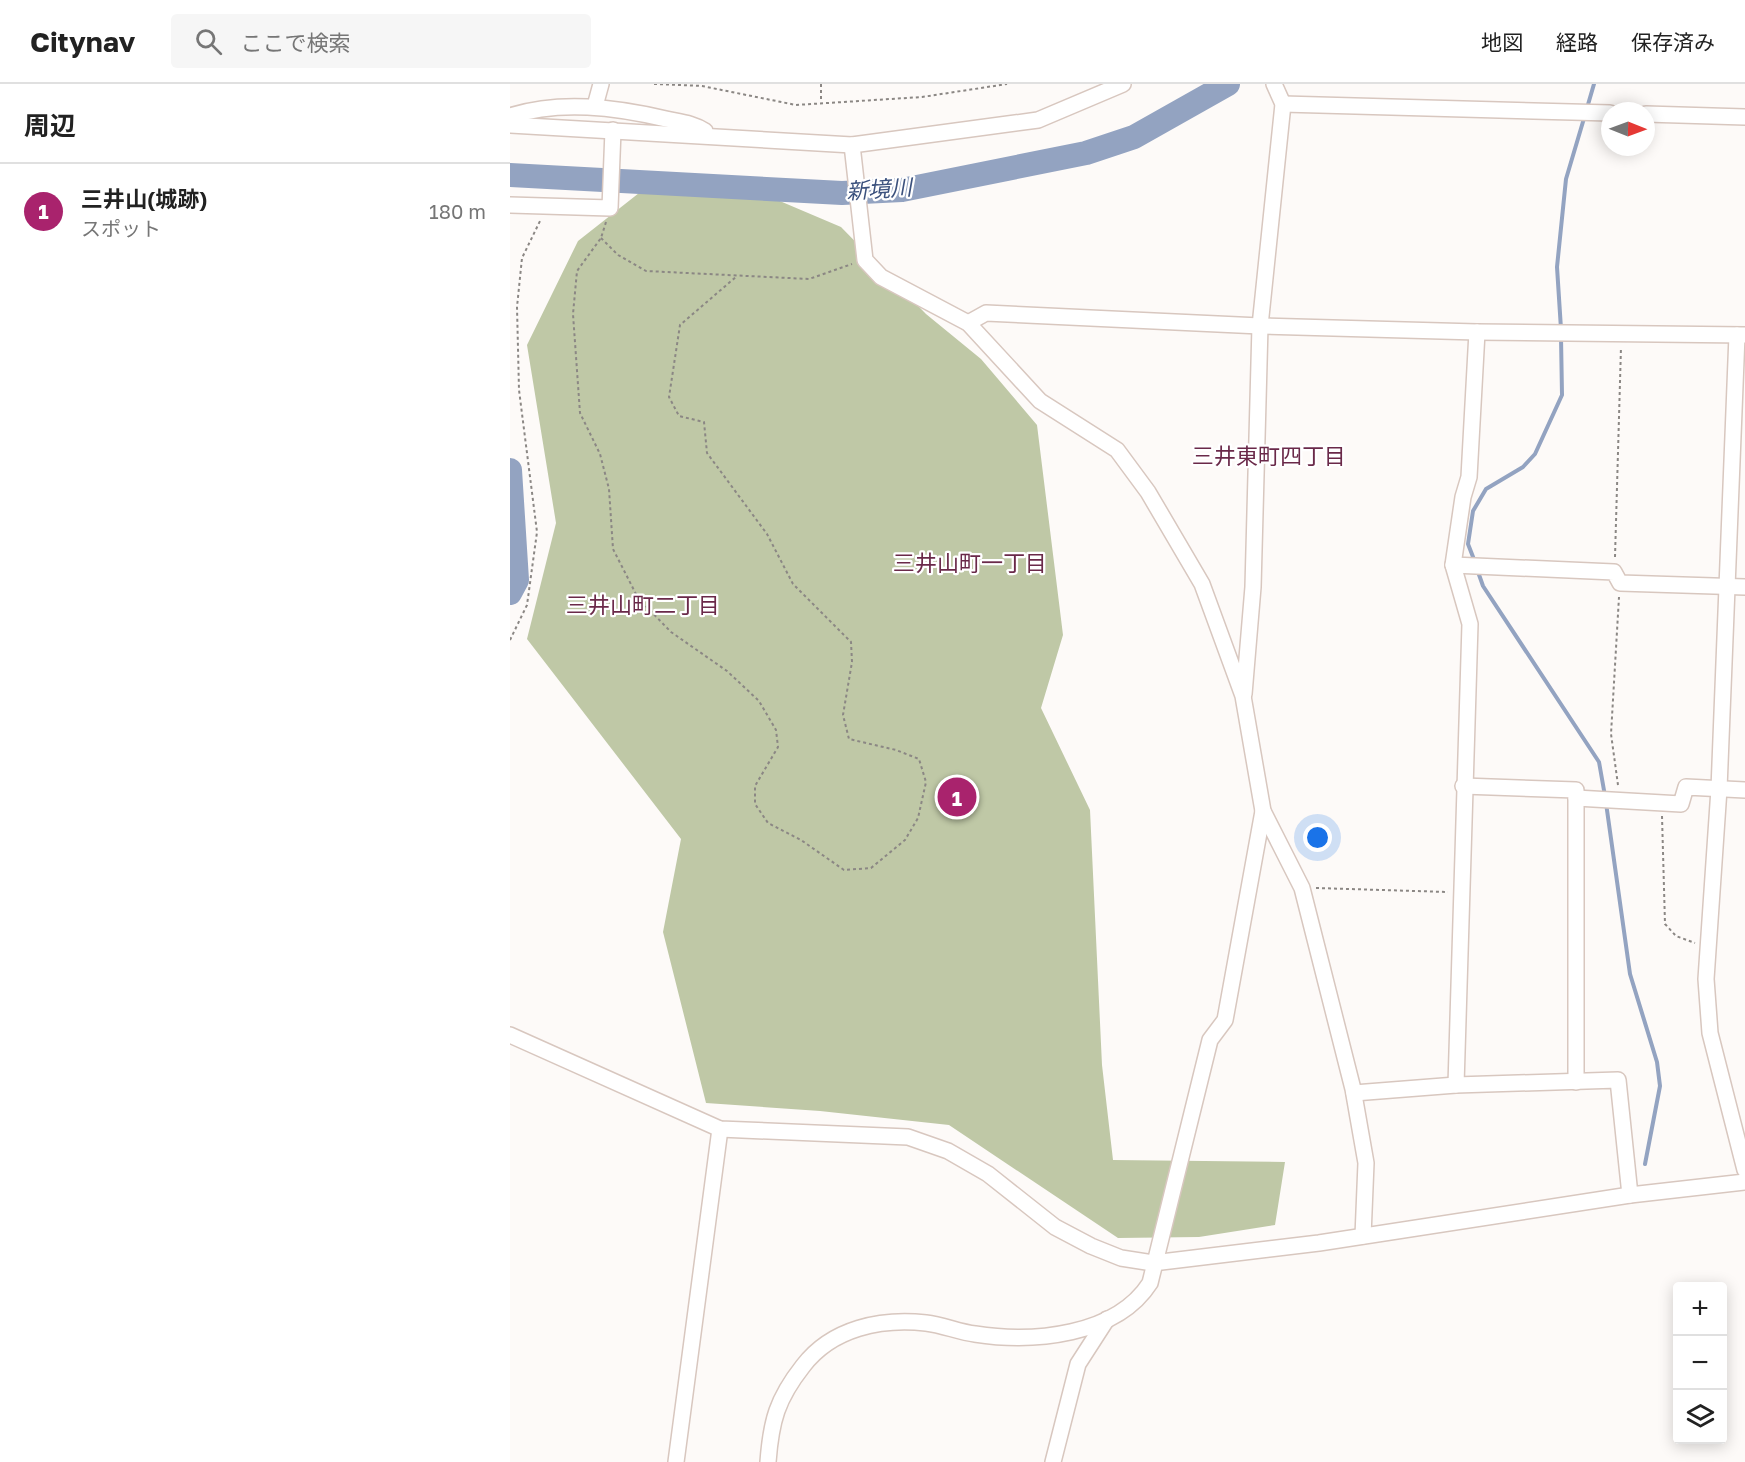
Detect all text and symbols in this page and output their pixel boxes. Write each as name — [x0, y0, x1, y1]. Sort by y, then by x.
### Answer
search box — [171, 14, 591, 68]
text: Citynav — [30, 25, 135, 58]
icon: search — [192, 25, 225, 58]
text: ここで検索 — [240, 29, 350, 56]
text: 地図 — [1481, 29, 1523, 55]
text: 経路 — [1556, 29, 1598, 55]
text: 保存済み — [1631, 29, 1715, 55]
north arrow — [1601, 102, 1655, 156]
text: 周辺 — [24, 110, 76, 141]
water label: 新境川 — [845, 173, 915, 204]
text: 三井山(城跡) — [81, 185, 208, 212]
text: 1 — [38, 199, 49, 223]
text: 180 m — [429, 199, 486, 223]
text: スポット — [81, 216, 161, 240]
district label: 三井東町四丁目 — [1192, 442, 1346, 469]
district label: 三井山町一丁目 — [893, 549, 1047, 576]
district label: 三井山町二丁目 — [566, 591, 720, 618]
pin: 1 — [938, 774, 976, 820]
your location — [1303, 823, 1332, 852]
map controls — [1673, 1282, 1727, 1444]
button: + — [1673, 1282, 1727, 1336]
button: − — [1673, 1336, 1727, 1390]
button: layers — [1673, 1390, 1727, 1444]

